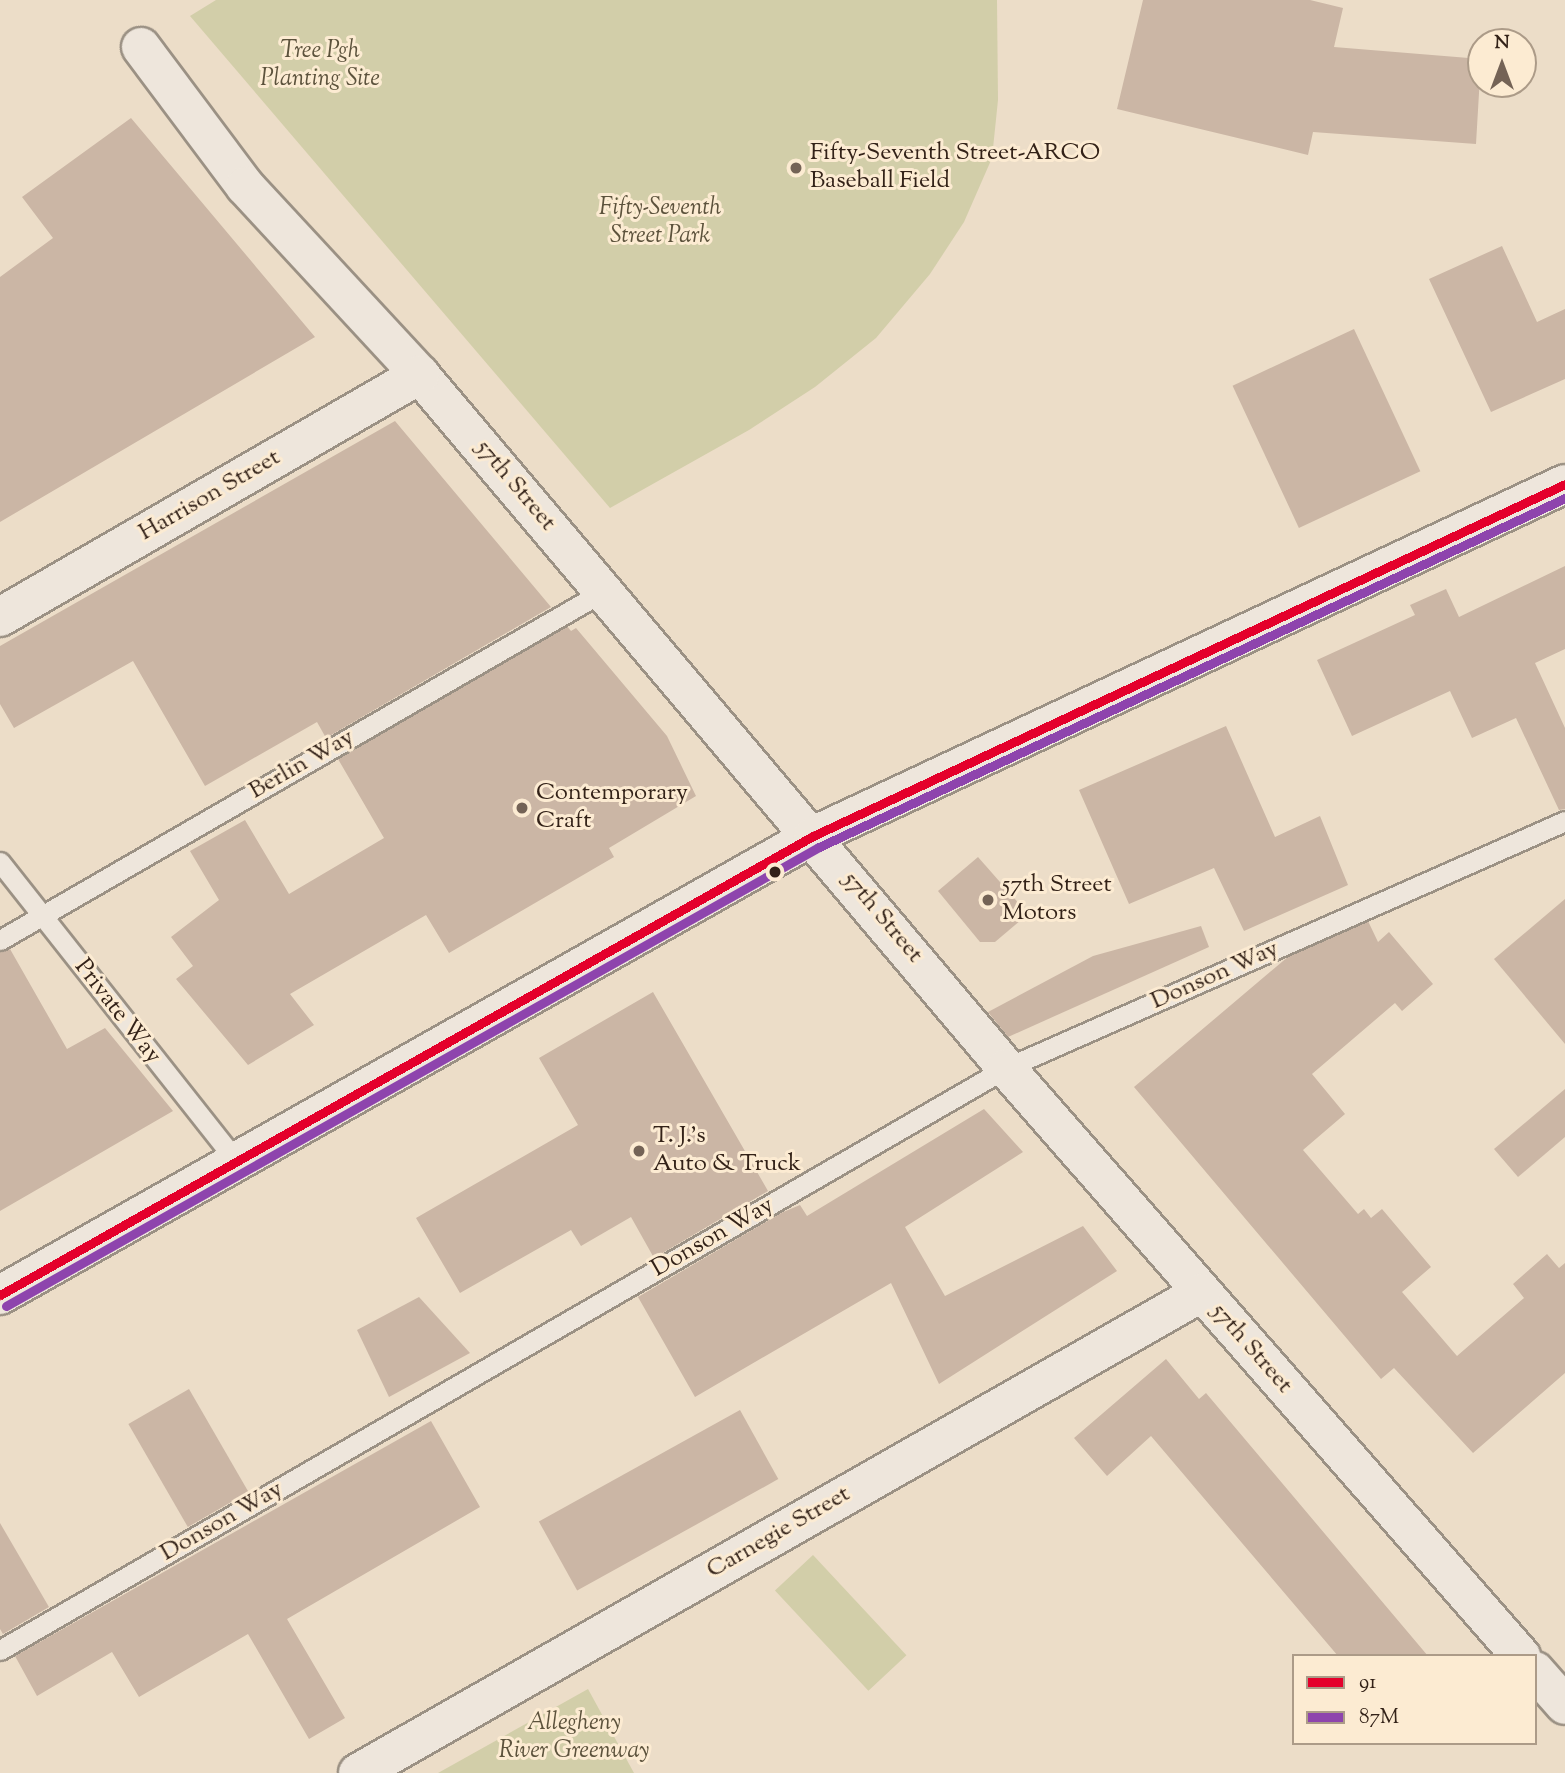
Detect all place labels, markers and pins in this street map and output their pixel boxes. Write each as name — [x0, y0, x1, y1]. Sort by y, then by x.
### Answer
place label: Fifty-Seventh Street-ARCO Baseball Field — [810, 140, 1100, 196]
marker: Fifty-Seventh Street-ARCO Baseball Field — [788, 160, 804, 176]
place label: Contemporary Craft — [536, 780, 688, 836]
marker: Contemporary Craft — [514, 800, 530, 816]
unlabelled marker — [768, 865, 782, 879]
place label: 57th Street Motors — [1002, 872, 1112, 928]
marker: 57th Street Motors — [980, 892, 996, 908]
place label: T. J.'s Auto & Truck — [653, 1123, 801, 1179]
marker: T. J.'s Auto & Truck — [631, 1143, 647, 1159]

